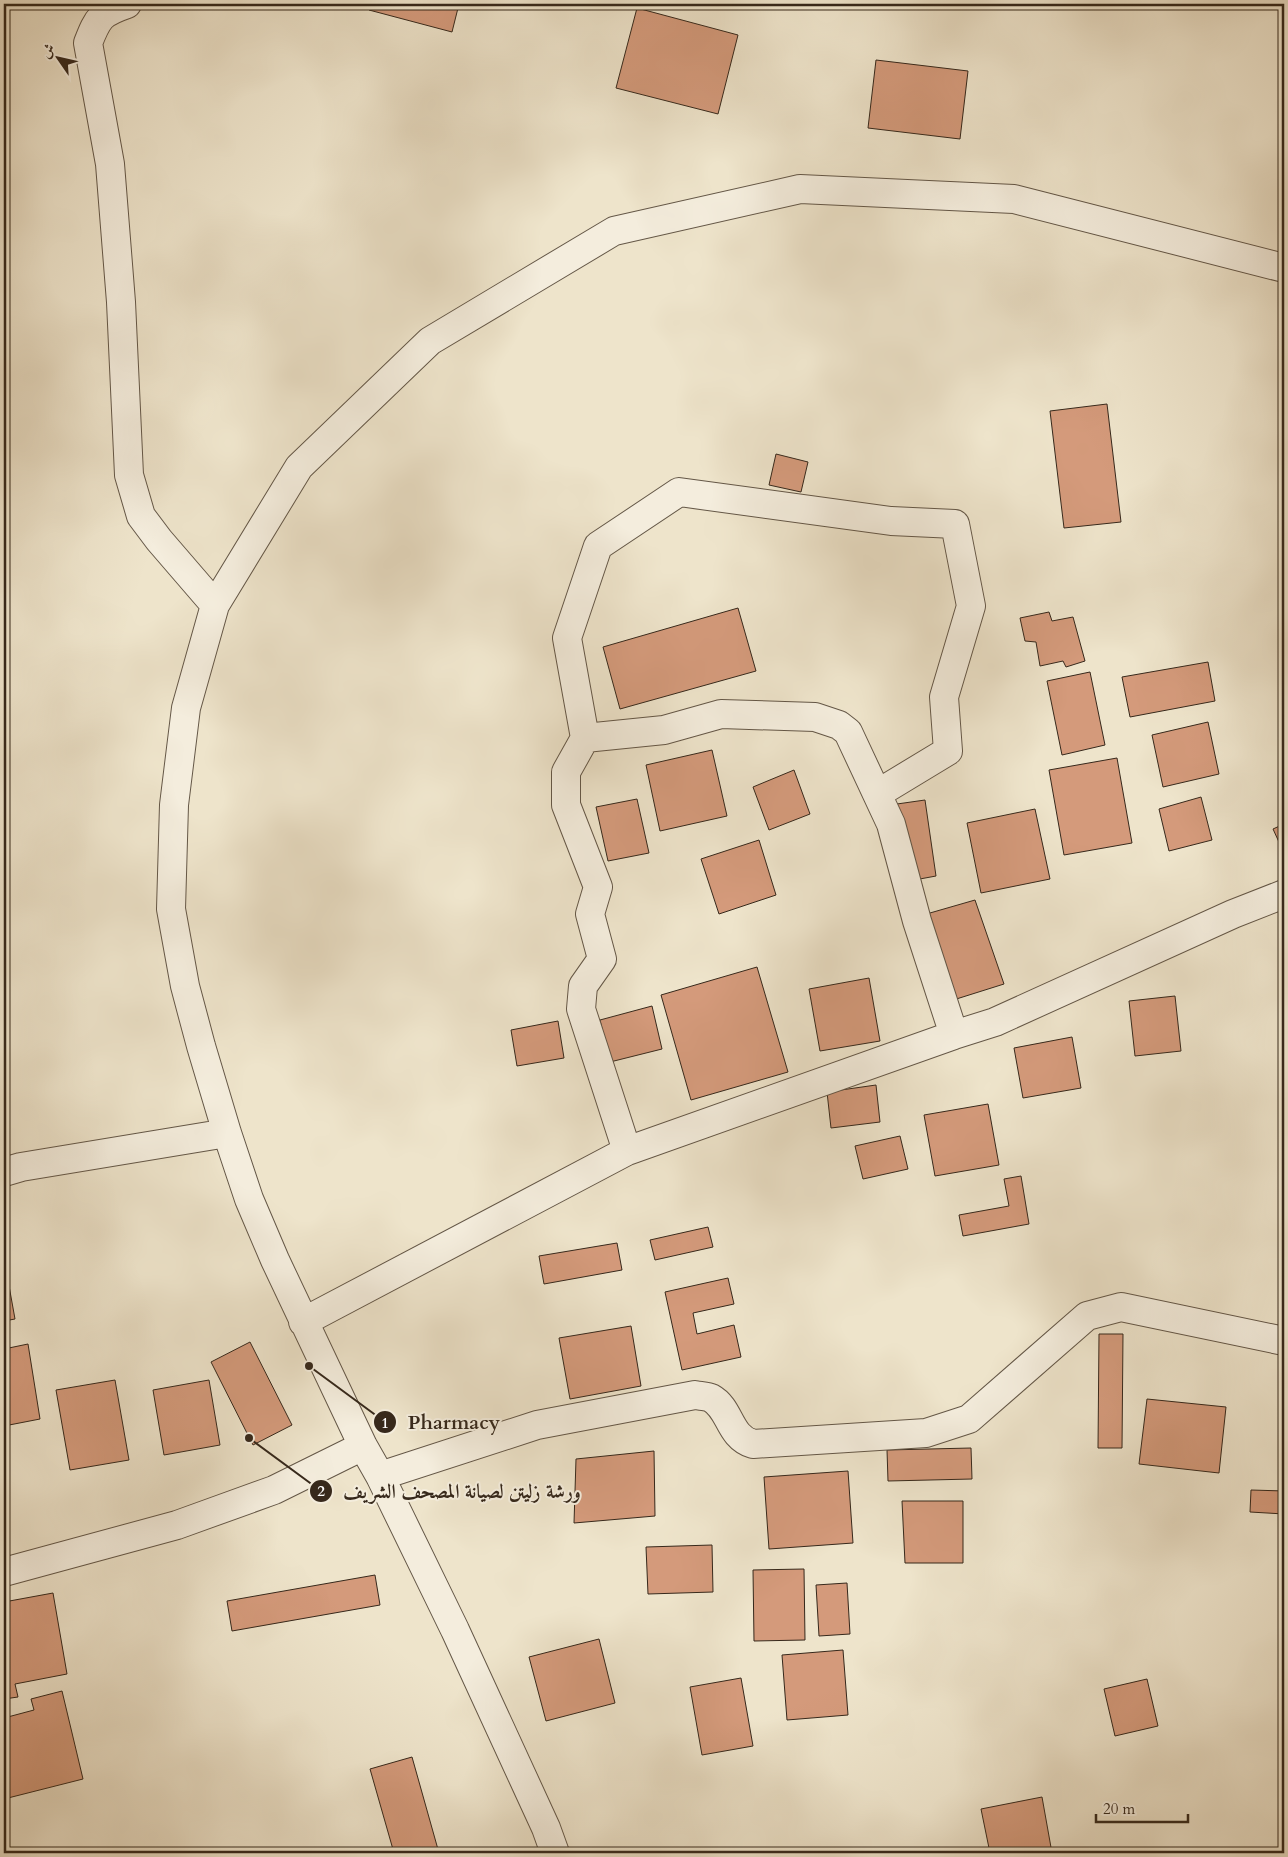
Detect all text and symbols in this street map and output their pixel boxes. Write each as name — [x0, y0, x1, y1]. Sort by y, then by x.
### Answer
north arrow — [32, 32, 82, 82]
text: ش — [36, 40, 59, 62]
callout: Pharmacy — [373, 1405, 510, 1440]
text: Pharmacy — [408, 1409, 501, 1436]
text: 1 — [381, 1413, 389, 1433]
callout: ورشة زليتن لصيانة المصحف الشريف — [308, 1474, 591, 1509]
text: ورشة زليتن لصيانة المصحف الشريف — [343, 1478, 581, 1505]
text: 2 — [317, 1481, 325, 1501]
scale bar — [1096, 1792, 1188, 1824]
text: 20 m — [1103, 1799, 1135, 1819]

